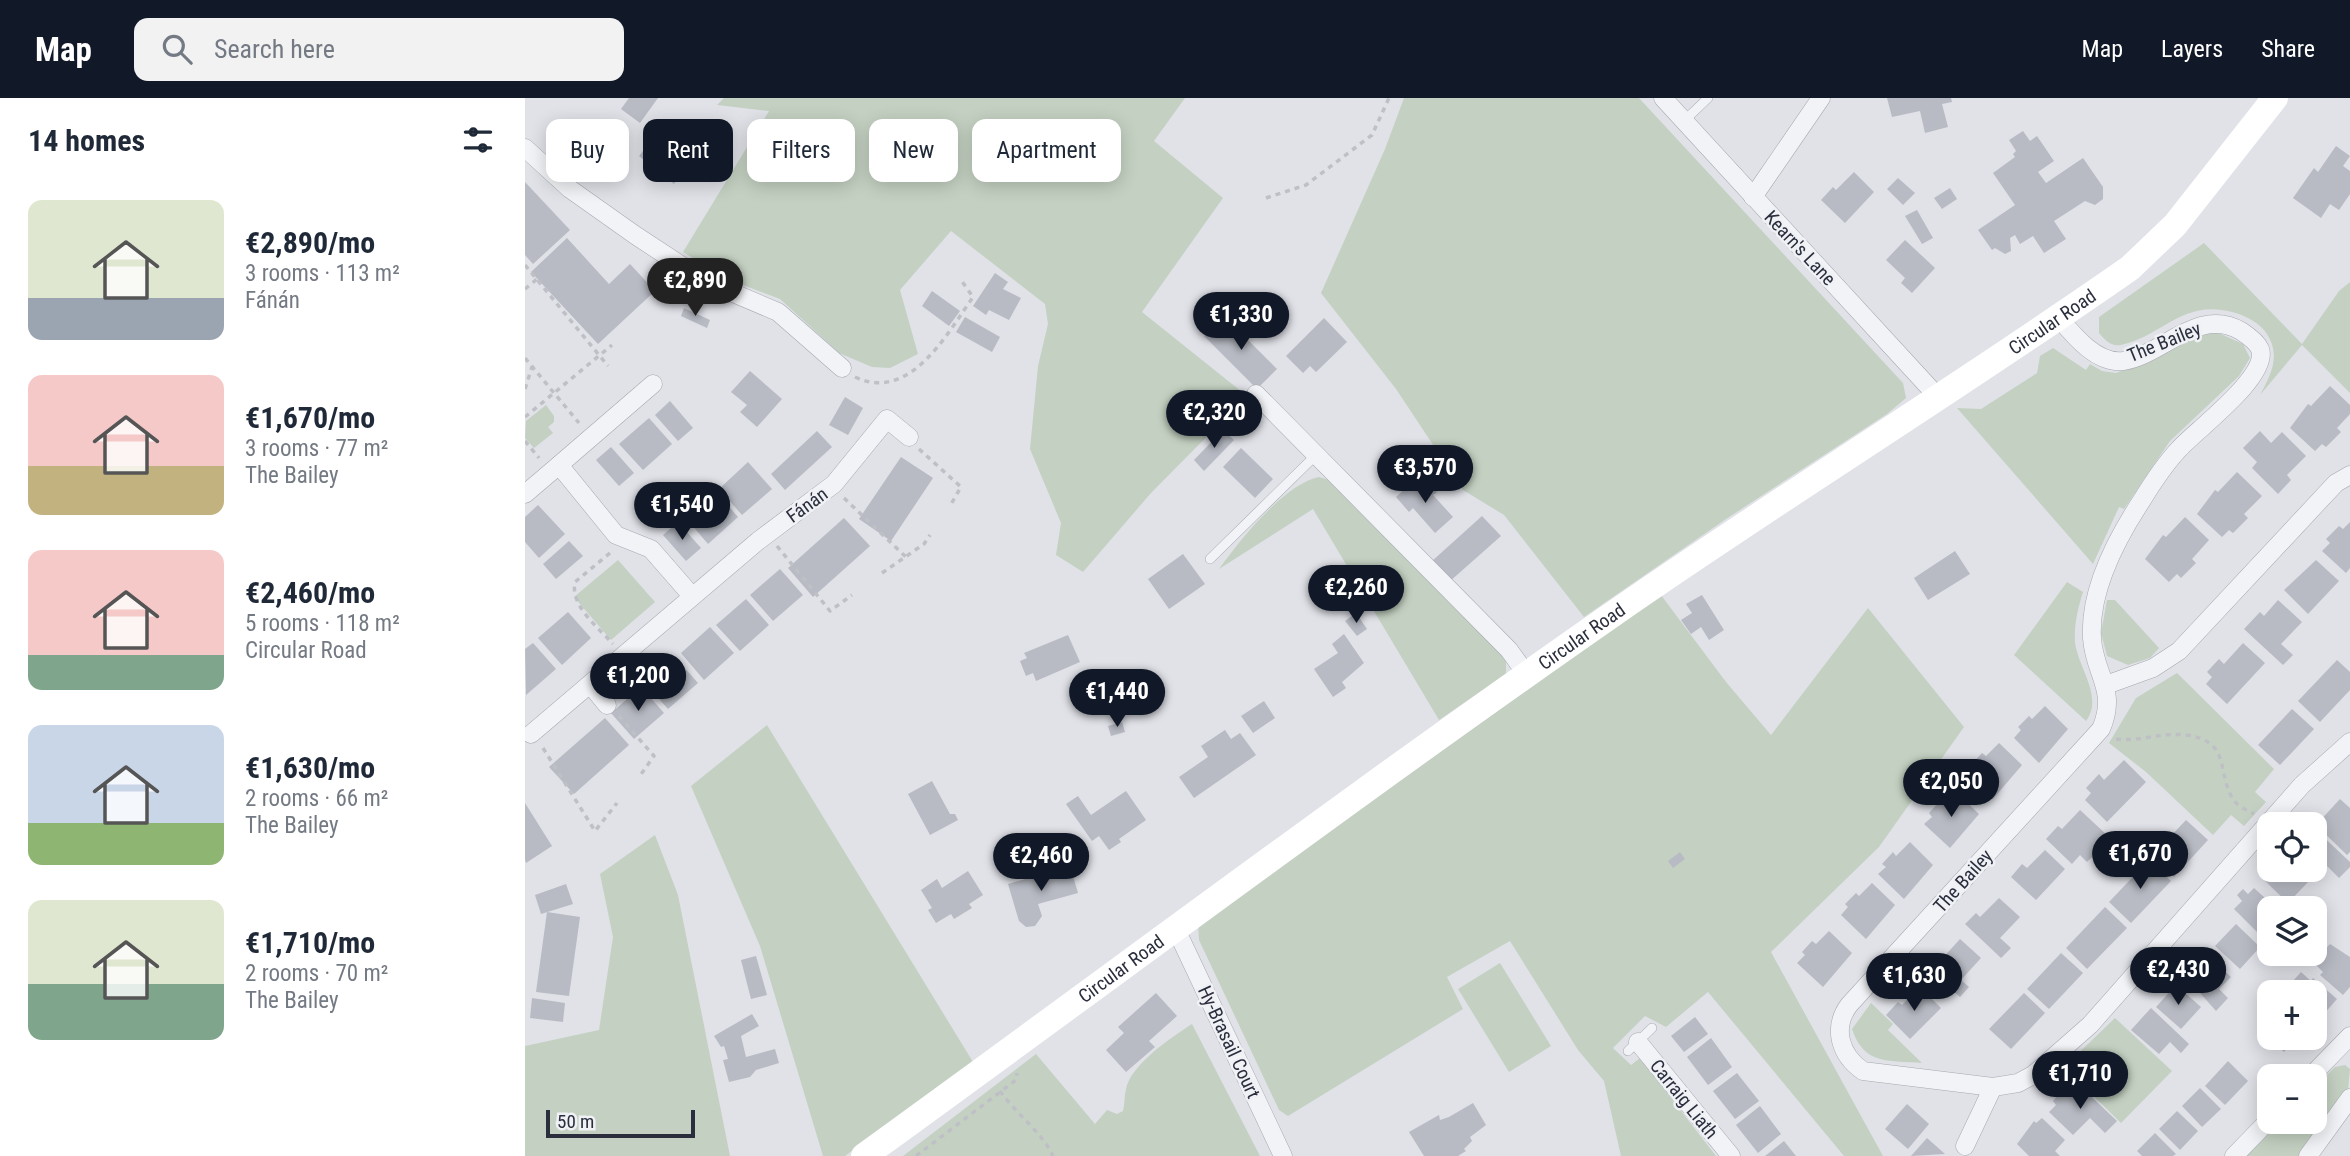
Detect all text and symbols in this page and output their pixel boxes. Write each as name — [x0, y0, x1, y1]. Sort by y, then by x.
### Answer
search box — [134, 18, 624, 81]
text: Map — [35, 30, 92, 69]
icon: search — [158, 30, 196, 68]
text: Search here — [214, 34, 335, 64]
text: Map — [2082, 35, 2123, 63]
text: Layers — [2161, 35, 2223, 63]
text: Share — [2261, 35, 2315, 63]
chip: Buy — [546, 119, 629, 182]
chip: Rent — [643, 119, 733, 182]
chip: Filters — [747, 119, 855, 182]
chip: New — [869, 119, 958, 182]
chip: Apartment — [972, 119, 1121, 182]
icon: filters — [459, 121, 497, 159]
text: 14 homes — [28, 123, 145, 158]
street label: Kearn's Lane — [1760, 206, 1841, 290]
text: €2,890/mo — [245, 225, 375, 260]
icon: home — [84, 228, 168, 312]
pin: €2,890 — [638, 258, 752, 318]
text: 3 rooms · 113 m² — [245, 260, 400, 287]
text: €2,890 — [663, 267, 727, 294]
street label: Circular Road — [2004, 284, 2100, 359]
text: Fánán — [245, 287, 300, 314]
pin: €1,330 — [1184, 292, 1298, 352]
text: €1,330 — [1209, 301, 1273, 328]
street label: The Bailey — [2124, 317, 2204, 367]
pin: €2,320 — [1157, 390, 1271, 450]
text: €2,320 — [1182, 399, 1246, 426]
text: €1,670/mo — [245, 400, 375, 435]
icon: home — [84, 403, 168, 487]
text: 3 rooms · 77 m² — [245, 435, 388, 462]
pin: €3,570 — [1368, 446, 1482, 505]
text: €3,570 — [1393, 454, 1457, 481]
text: The Bailey — [245, 462, 338, 489]
pin: €1,540 — [625, 482, 739, 542]
street label: Fánán — [782, 482, 832, 528]
text: €1,540 — [650, 491, 714, 518]
pin: €2,260 — [1299, 566, 1413, 625]
text: €2,260 — [1324, 574, 1388, 601]
text: €2,460/mo — [245, 575, 375, 610]
icon: home — [84, 578, 168, 662]
street label: Circular Road — [1534, 598, 1629, 674]
text: 5 rooms · 118 m² — [245, 610, 400, 637]
text: Circular Road — [245, 637, 367, 664]
pin: €1,200 — [581, 654, 695, 713]
text: €1,200 — [606, 662, 670, 689]
pin: €1,440 — [1060, 670, 1174, 729]
text: €1,440 — [1085, 678, 1149, 705]
text: €1,630/mo — [245, 750, 375, 785]
icon: home — [84, 753, 168, 837]
pin: €2,050 — [1894, 760, 2008, 819]
text: €2,050 — [1919, 768, 1983, 795]
text: 2 rooms · 66 m² — [245, 785, 388, 812]
text: The Bailey — [245, 812, 338, 839]
map controls — [2257, 812, 2327, 1134]
button: locate — [2257, 812, 2327, 882]
pin: €1,670 — [2083, 832, 2197, 891]
pin: €2,460 — [984, 834, 1098, 893]
text: €1,670 — [2108, 840, 2172, 867]
text: €2,460 — [1009, 842, 1073, 869]
street label: The Bailey — [1929, 845, 1997, 917]
button: layers — [2257, 896, 2327, 966]
text: €1,710/mo — [245, 925, 375, 960]
icon: home — [84, 928, 168, 1012]
street label: Circular Road — [1073, 929, 1168, 1007]
pin: €2,430 — [2121, 948, 2235, 1007]
pin: €1,630 — [1857, 954, 1971, 1013]
text: €2,430 — [2146, 956, 2210, 983]
text: 2 rooms · 70 m² — [245, 960, 388, 987]
text: €1,630 — [1882, 962, 1946, 989]
button: + — [2257, 980, 2327, 1050]
street label: Hy-Brasail Court — [1193, 982, 1265, 1102]
text: The Bailey — [245, 987, 338, 1014]
pin: €1,710 — [2023, 1052, 2137, 1111]
street label: Carraig Liath — [1645, 1055, 1723, 1143]
text: €1,710 — [2048, 1060, 2112, 1087]
button: − — [2257, 1064, 2327, 1134]
scale bar — [546, 1107, 695, 1139]
text: 50 m — [557, 1110, 594, 1133]

